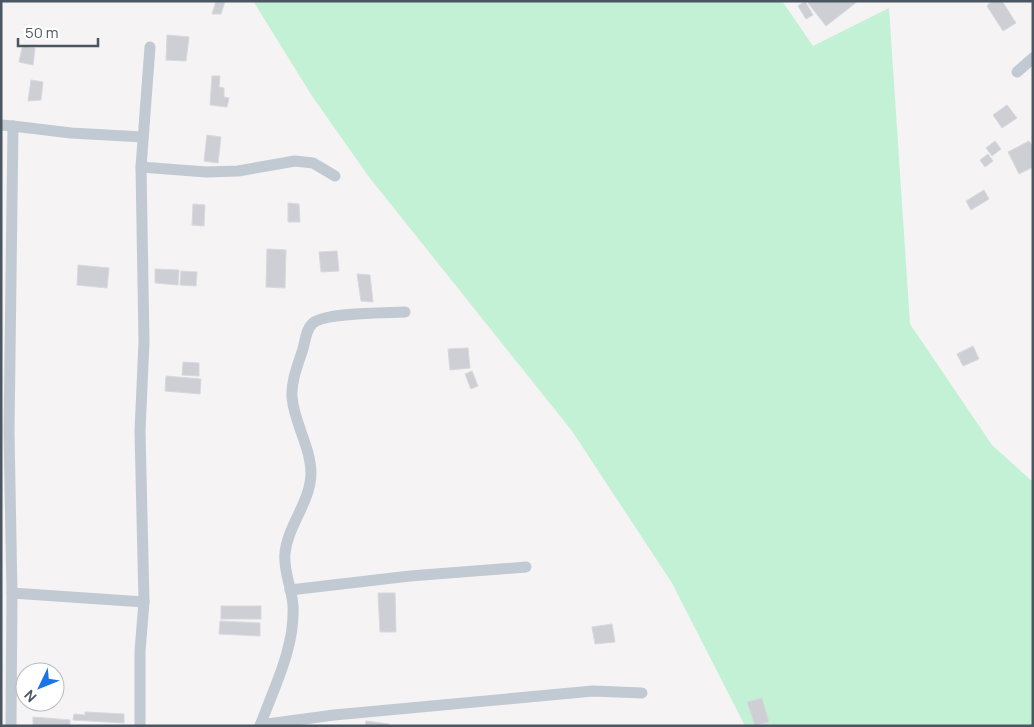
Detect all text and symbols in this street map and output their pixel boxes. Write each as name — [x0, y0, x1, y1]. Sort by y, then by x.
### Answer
scale bar — [18, 15, 98, 47]
text: 50 m — [25, 22, 59, 43]
north arrow — [15, 662, 65, 712]
text: N — [20, 686, 41, 706]

